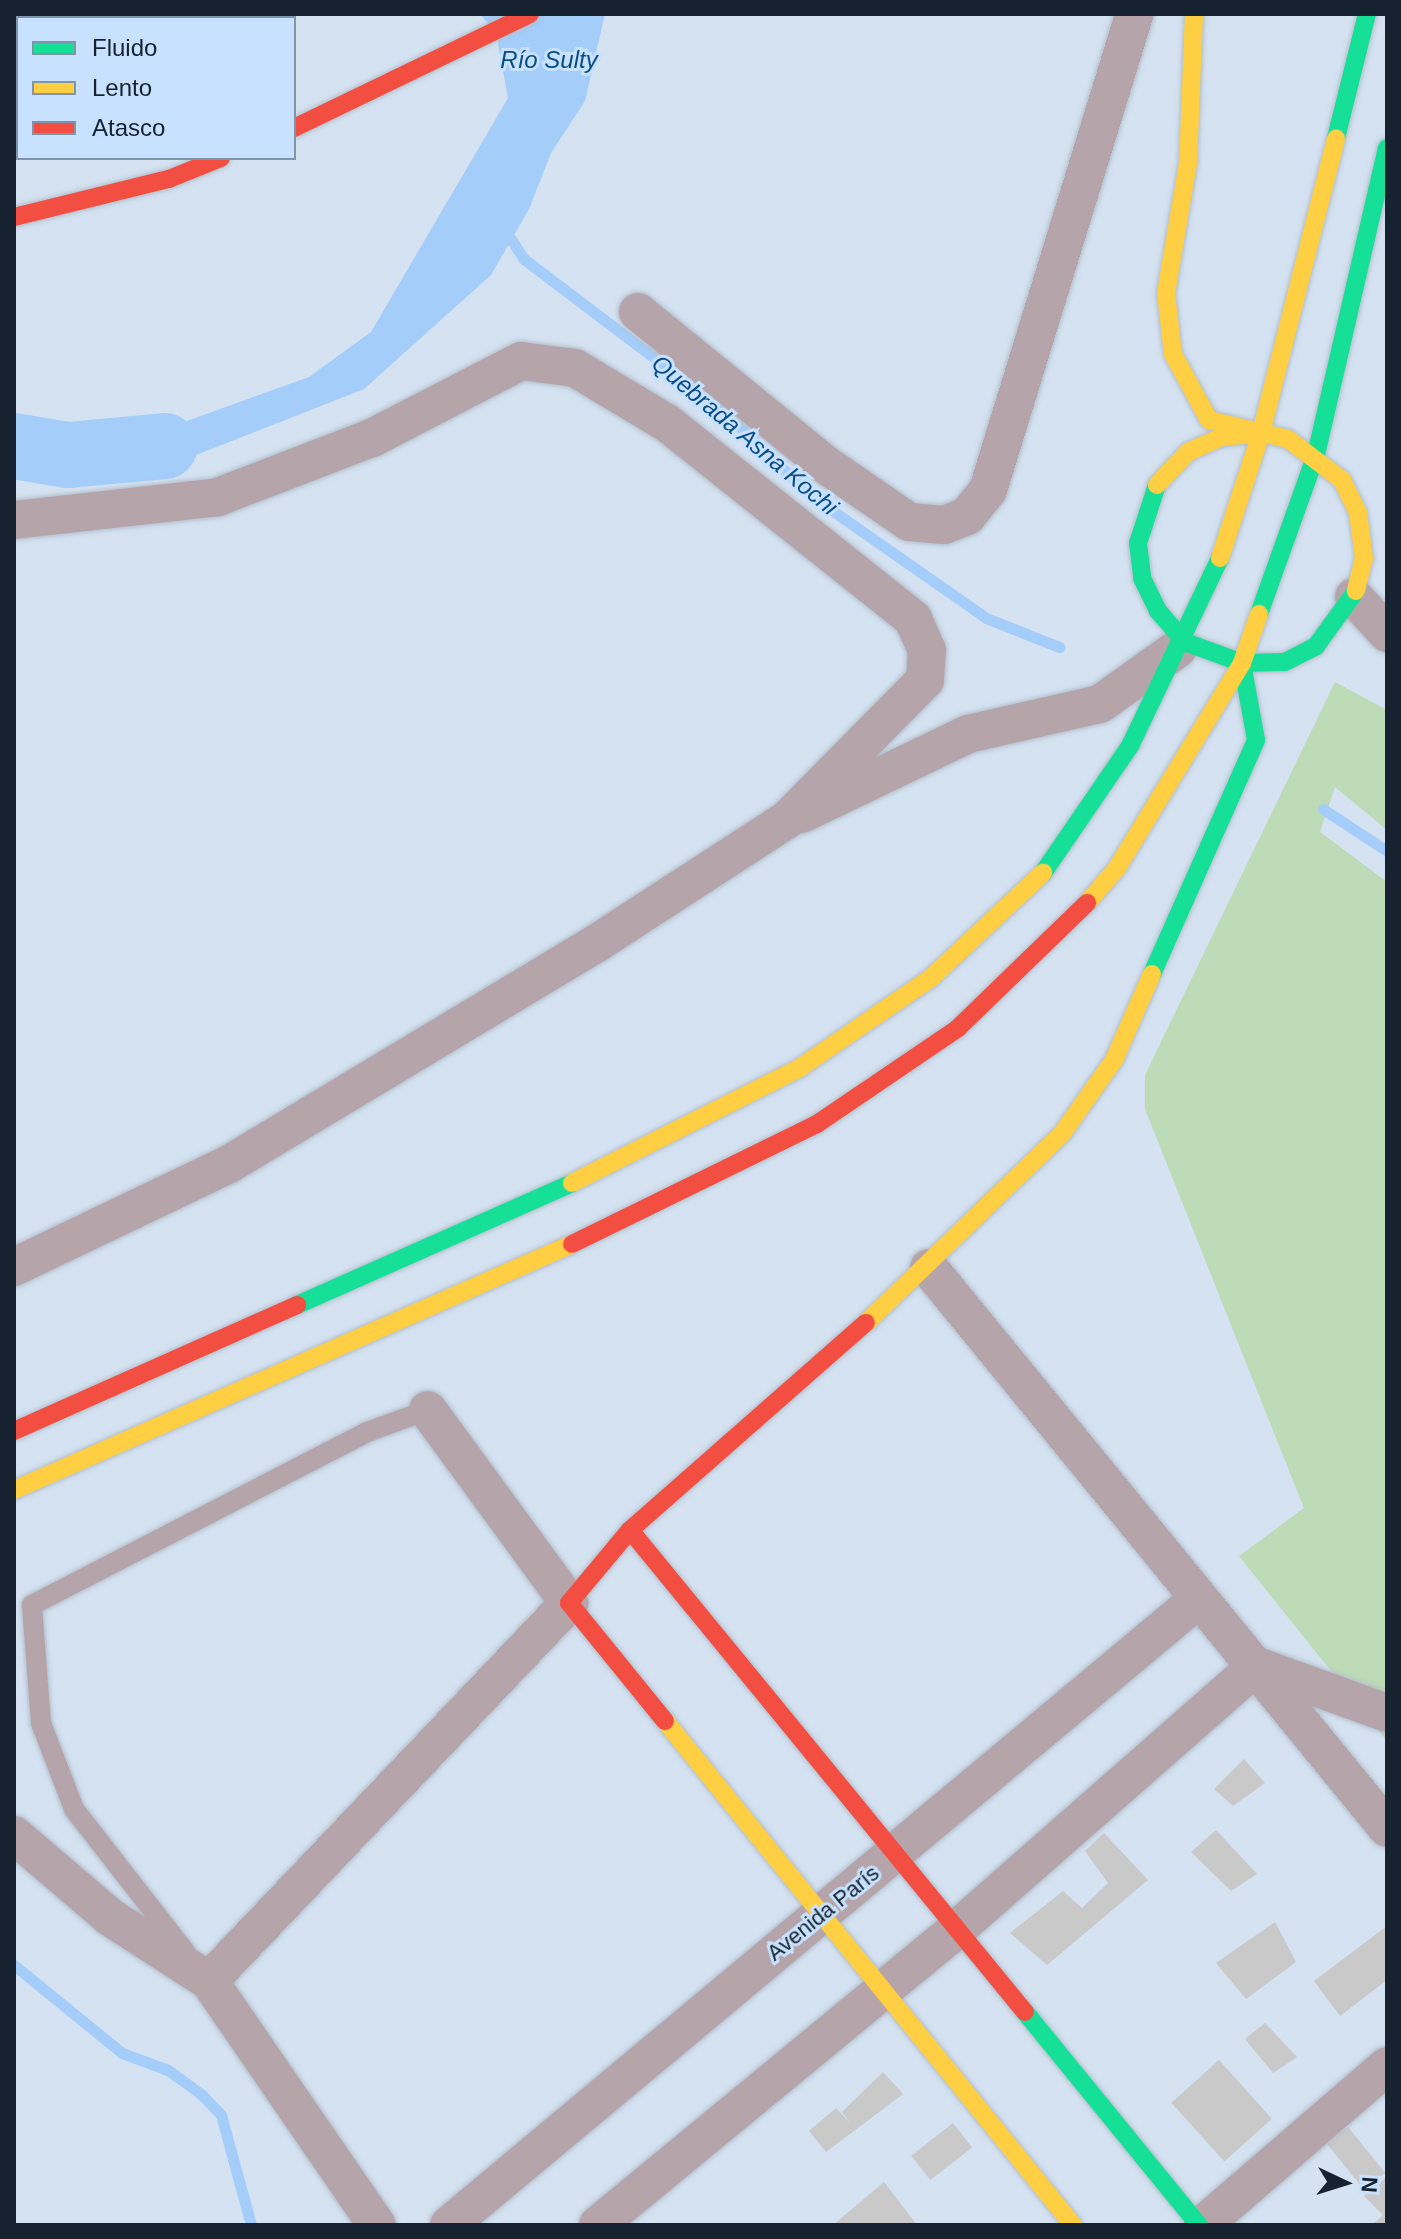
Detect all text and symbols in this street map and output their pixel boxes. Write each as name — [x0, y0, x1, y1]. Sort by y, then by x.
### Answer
legend — [16, 16, 296, 160]
text: Fluido — [92, 34, 157, 61]
water label: Río Sulty — [500, 46, 598, 74]
text: Lento — [92, 74, 152, 101]
text: Atasco — [92, 114, 165, 141]
water label: Quebrada Asna Kochi — [646, 348, 844, 522]
street label: Avenida París — [762, 1860, 884, 1966]
north arrow — [1305, 2143, 1385, 2223]
text: N — [1356, 2176, 1382, 2193]

